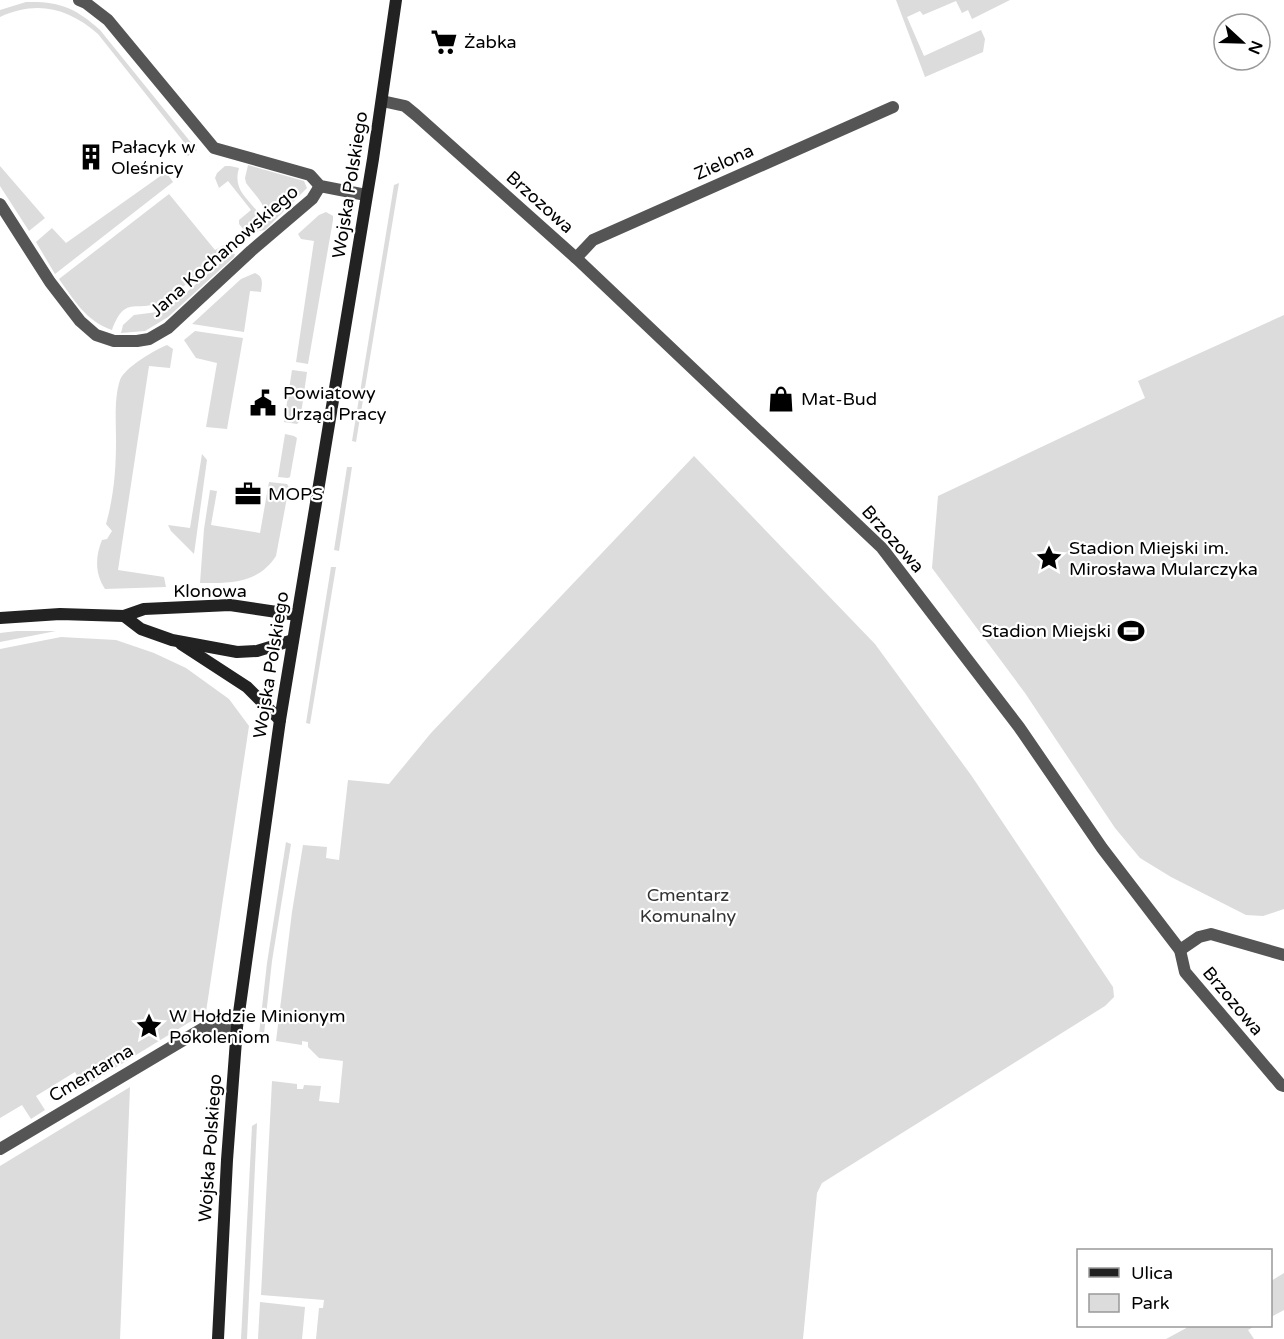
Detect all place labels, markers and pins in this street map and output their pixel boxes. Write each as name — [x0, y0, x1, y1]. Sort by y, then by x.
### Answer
supermarket icon: Żabka — [429, 27, 459, 57]
place label: Żabka — [464, 31, 517, 53]
place label: Pałacyk w Oleśnicy — [111, 136, 196, 179]
building icon: Pałacyk w Oleśnicy — [76, 142, 106, 172]
place label: Powiatowy Urząd Pracy — [283, 382, 387, 425]
shop icon: Mat-Bud — [766, 384, 796, 414]
public building icon: Powiatowy Urząd Pracy — [248, 388, 278, 418]
place label: Mat-Bud — [801, 388, 877, 410]
office icon: MOPS — [233, 479, 263, 509]
place label: MOPS — [268, 483, 323, 505]
place label: Stadion Miejski im. Mirosława Mularczyka — [1069, 537, 1258, 580]
place icon: Stadion Miejski im. Mirosława Mularczyka — [1034, 543, 1064, 573]
sports icon: Stadion Miejski — [1116, 616, 1146, 646]
place label: Stadion Miejski — [982, 620, 1111, 642]
place label: W Hołdzie Minionym Pokoleniom — [169, 1005, 346, 1048]
place icon: W Hołdzie Minionym Pokoleniom — [134, 1011, 164, 1041]

